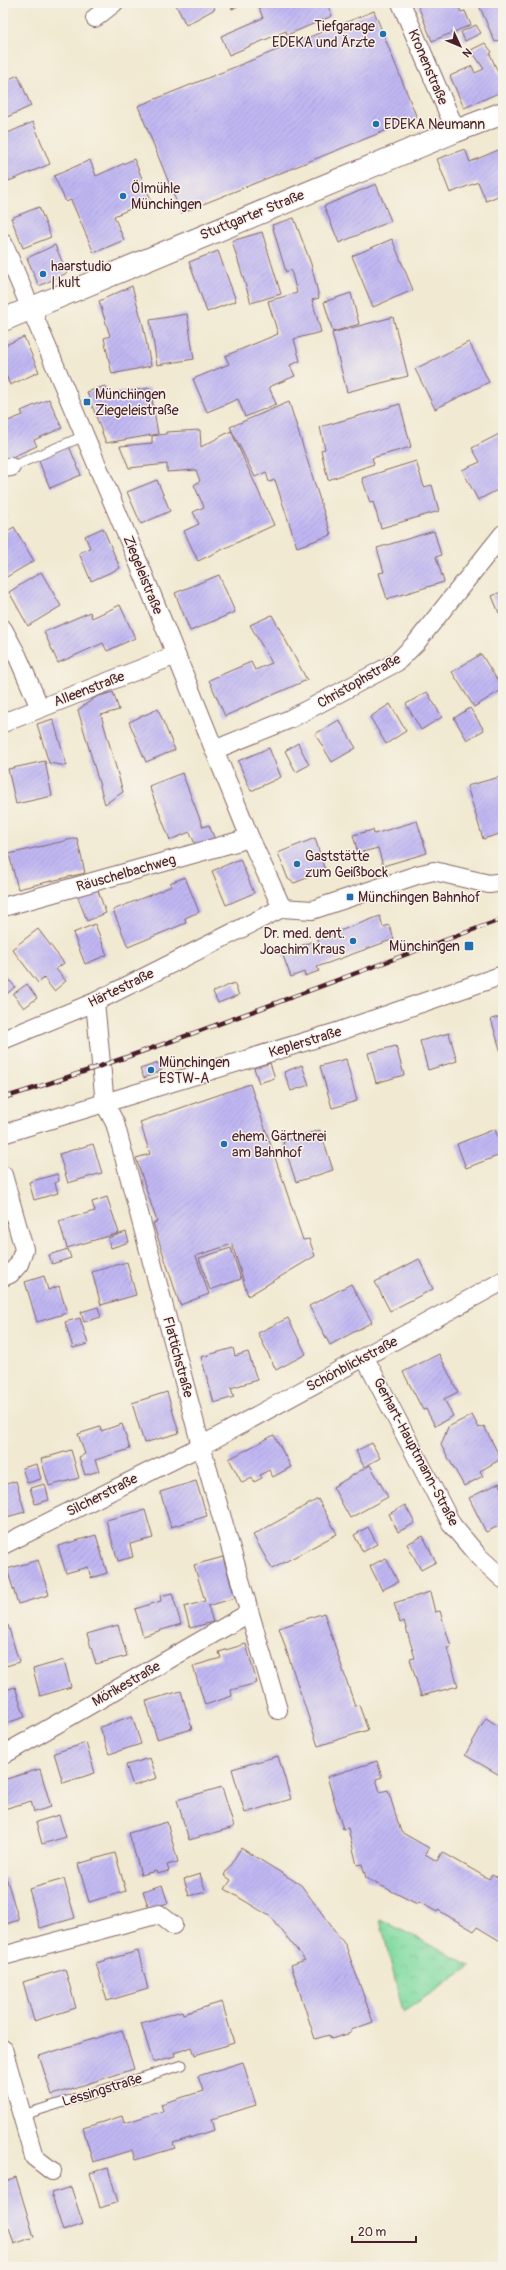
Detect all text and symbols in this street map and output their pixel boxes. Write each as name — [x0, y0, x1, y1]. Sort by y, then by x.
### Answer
place label: Tiefgarage EDEKA und Ärzte — [272, 18, 375, 51]
north arrow — [440, 26, 480, 66]
street label: Kronenstraße — [404, 27, 452, 108]
marker: Tiefgarage EDEKA und Ärzte — [378, 29, 388, 39]
text: N — [459, 45, 474, 60]
place label: EDEKA Neumann — [384, 116, 485, 133]
marker: EDEKA Neumann — [371, 119, 381, 129]
place label: Ölmühle Münchingen — [131, 179, 202, 213]
street label: Stuttgarter Straße — [197, 186, 307, 244]
marker: Ölmühle Münchingen — [118, 191, 128, 201]
place label: haarstudio | kult — [51, 258, 112, 291]
marker: haarstudio | kult — [38, 269, 48, 279]
place label: Münchingen Ziegeleistraße — [95, 386, 179, 419]
marker: Münchingen Ziegeleistraße — [82, 397, 92, 407]
street label: Ziegeleistraße — [119, 533, 167, 617]
street label: Christophstraße — [314, 650, 404, 712]
street label: Alleenstraße — [51, 668, 127, 710]
place label: Gaststätte zum Geißbock — [305, 848, 388, 881]
street label: Räuschelbachweg — [74, 851, 178, 895]
marker: Gaststätte zum Geißbock — [292, 859, 302, 869]
place label: Münchingen Bahnhof — [358, 889, 481, 906]
marker: Münchingen Bahnhof — [345, 892, 355, 902]
place label: Dr. med. dent. Joachim Kraus — [260, 925, 346, 958]
marker: Dr. med. dent. Joachim Kraus — [348, 936, 358, 946]
place label: Münchingen — [389, 938, 460, 955]
marker: Münchingen — [463, 940, 475, 952]
street label: Härtestraße — [85, 965, 157, 1011]
street label: Keplerstraße — [267, 1023, 343, 1061]
place label: Münchingen ESTW-A — [159, 1054, 230, 1087]
marker: Münchingen ESTW-A — [146, 1065, 156, 1075]
place label: ehem. Gärtnerei am Bahnhof — [232, 1128, 327, 1161]
marker: ehem. Gärtnerei am Bahnhof — [219, 1139, 229, 1149]
street label: Flattichstraße — [159, 1315, 197, 1399]
street label: Schönblickstraße — [303, 1333, 401, 1395]
street label: Gerhart-Hauptmann-Straße — [370, 1375, 462, 1529]
street label: Silcherstraße — [64, 1470, 140, 1520]
street label: Mörikestraße — [89, 1658, 163, 1710]
street label: Lessingstraße — [60, 2070, 144, 2110]
scale bar — [352, 2218, 416, 2244]
text: 20 m — [358, 2225, 387, 2240]

